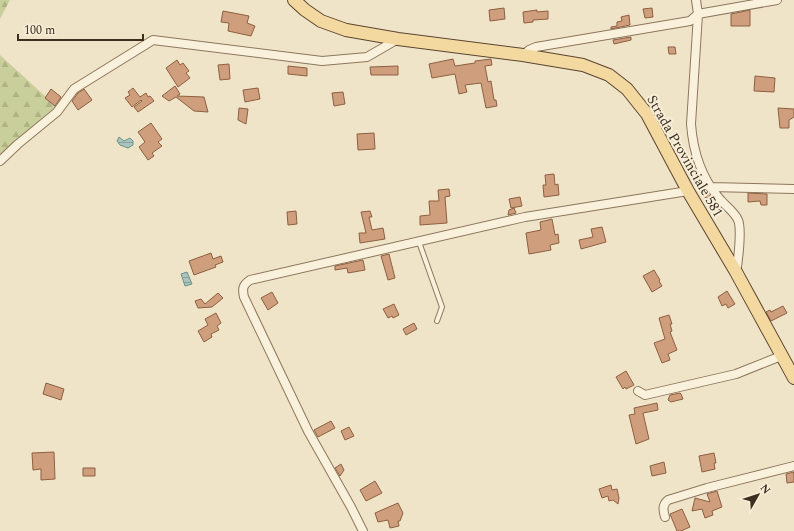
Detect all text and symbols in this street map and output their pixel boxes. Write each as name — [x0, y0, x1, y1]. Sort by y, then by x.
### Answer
scale bar — [18, 16, 143, 42]
text: 100 m — [24, 21, 55, 40]
street label: Strada Provinciale 581 — [641, 91, 729, 221]
north arrow — [738, 475, 778, 515]
text: N — [756, 480, 775, 498]

